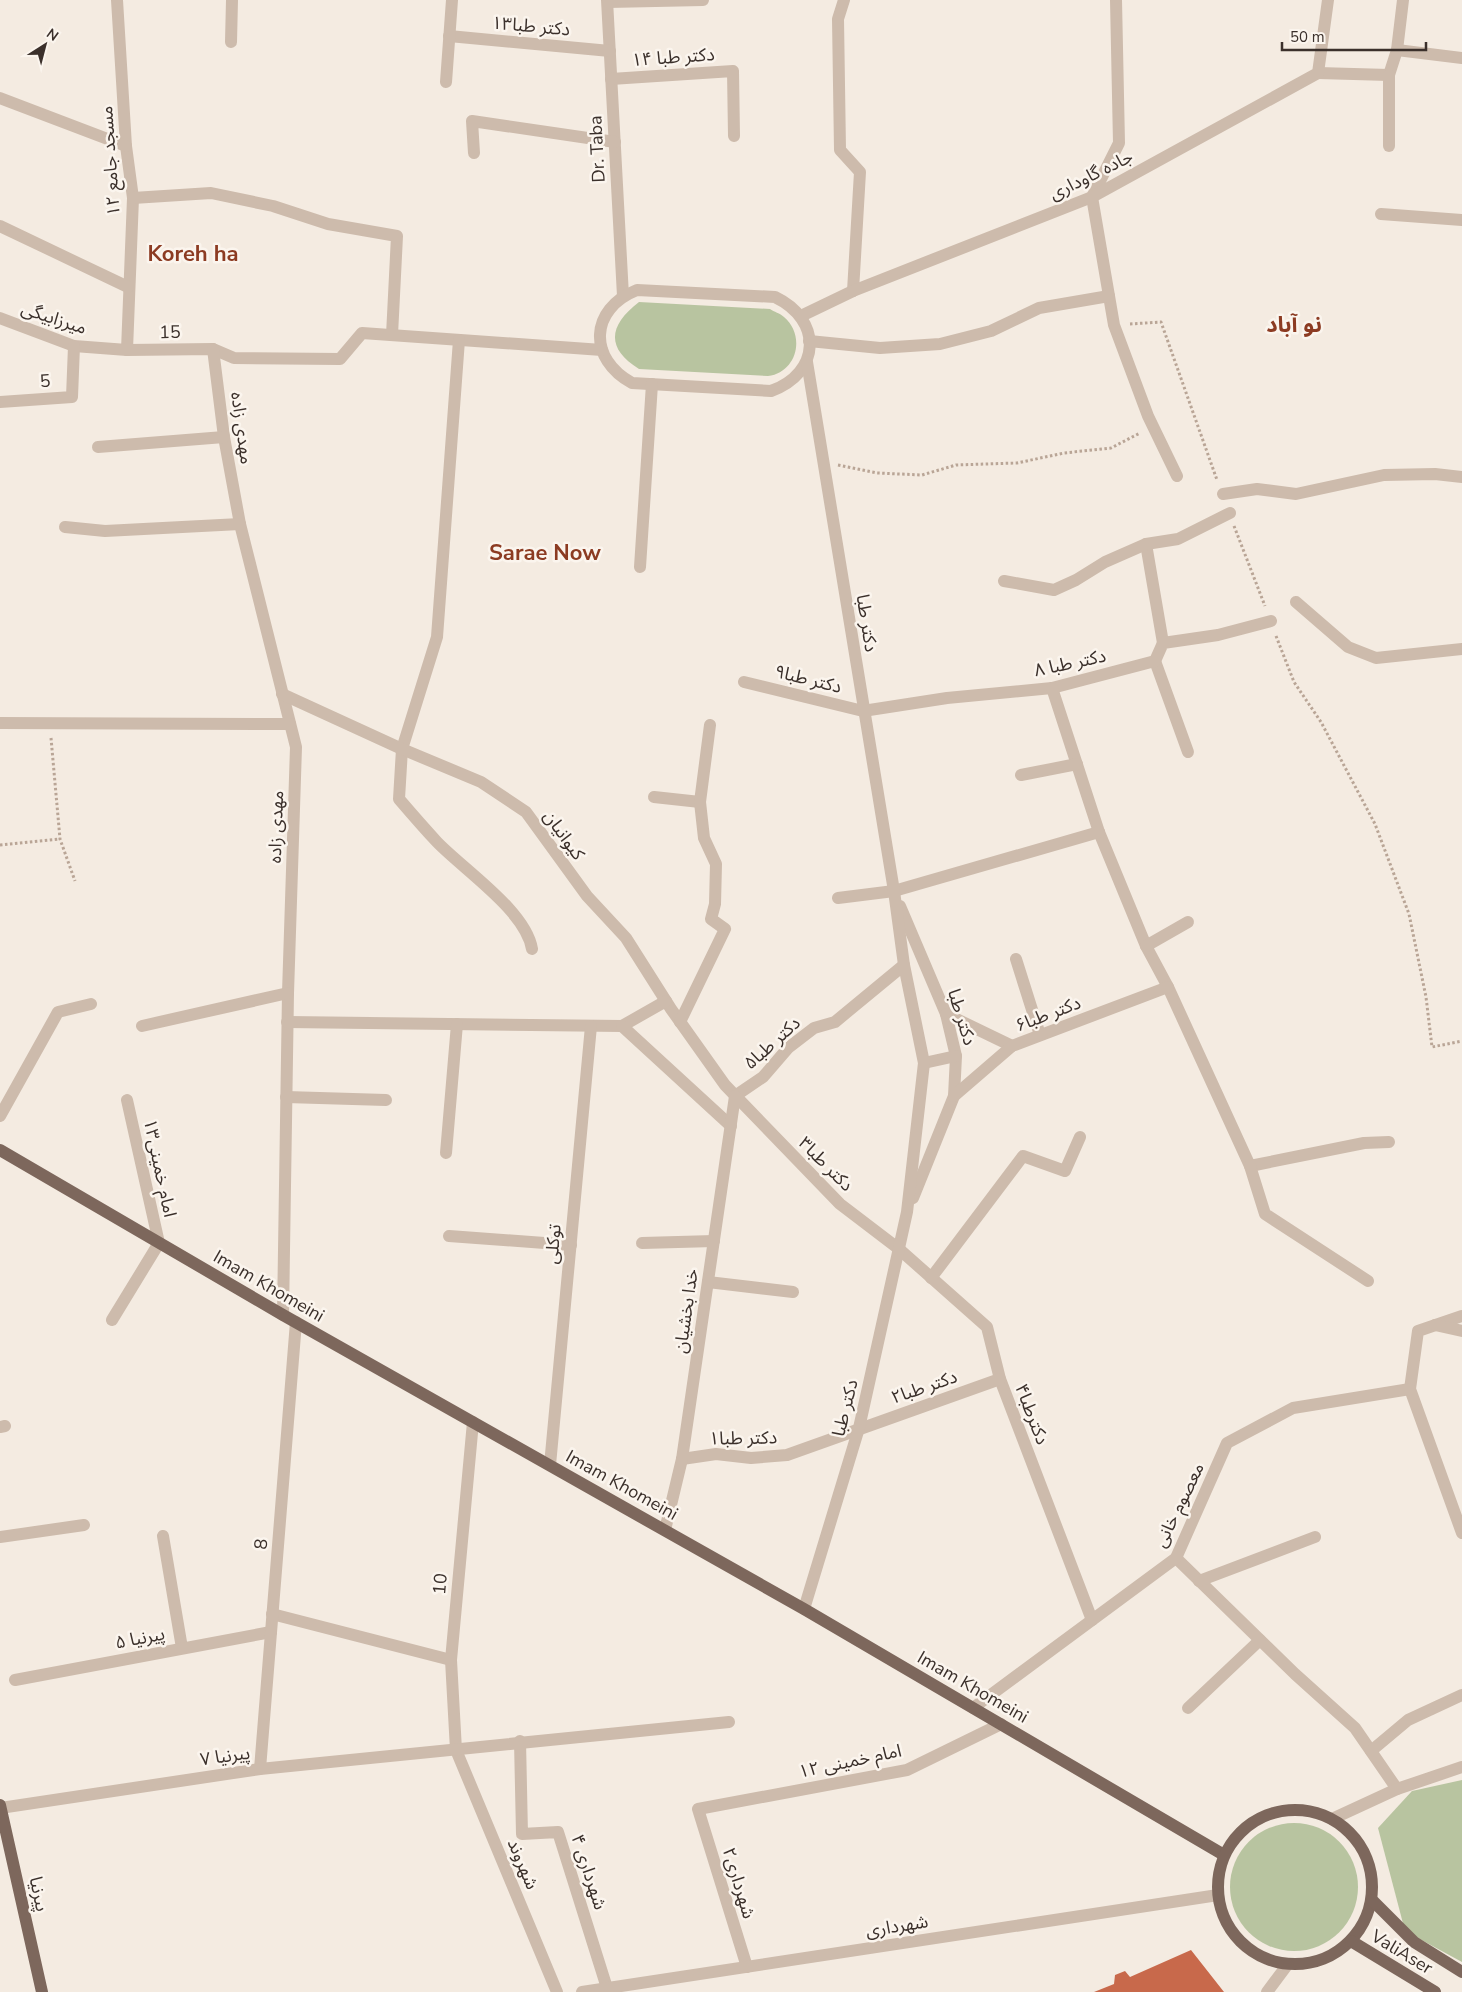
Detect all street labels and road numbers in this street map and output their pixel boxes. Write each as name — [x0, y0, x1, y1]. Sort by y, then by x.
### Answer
street label: دکتر طبا۱۳ — [491, 11, 571, 41]
street label: دکتر طبا ۱۴ — [631, 42, 715, 72]
street label: مسجد جامع ۱۲ — [94, 105, 128, 217]
street label: Dr. Taba — [583, 115, 611, 183]
street label: جاده گاوداری — [1045, 144, 1137, 206]
street label: میرزابیگی — [18, 296, 90, 340]
street label: 15 — [159, 320, 181, 344]
street label: 5 — [39, 369, 51, 393]
street label: مهدی زاده — [225, 390, 259, 466]
street label: دکتر طبا — [851, 592, 883, 654]
street label: دکتر طبا ۸ — [1032, 644, 1108, 682]
street label: دکتر طبا۹ — [772, 659, 844, 699]
street label: مهدی زاده — [263, 790, 289, 864]
street label: کیوانیان — [538, 805, 591, 865]
street label: دکتر طبا — [942, 986, 982, 1048]
street label: دکتر طبا۶ — [1012, 991, 1084, 1037]
street label: دکتر طبا۵ — [739, 1011, 805, 1075]
street label: امام خمینی۱۳ — [136, 1117, 182, 1220]
street label: دکتر طبا۳ — [793, 1131, 859, 1197]
street label: توکلی — [539, 1223, 567, 1265]
street label: Imam Khomeini — [209, 1244, 329, 1328]
street label: خدا بخشیان — [668, 1267, 704, 1355]
street label: دکتر طبا۲ — [888, 1365, 960, 1409]
street label: دکتر طبا — [826, 1377, 864, 1439]
street label: دکترطبا۴ — [1009, 1380, 1055, 1448]
street label: دکتر طبا۱ — [709, 1425, 777, 1451]
street label: Imam Khomeini — [562, 1444, 682, 1526]
street label: معصوم خانی — [1148, 1459, 1212, 1552]
street label: 8 — [249, 1538, 273, 1550]
street label: 10 — [427, 1572, 453, 1596]
street label: پیرنیا ۵ — [113, 1621, 167, 1655]
street label: Imam Khomeini — [913, 1645, 1033, 1729]
street label: امام خمینی ۱۲ — [796, 1738, 904, 1786]
street label: پیرنیا ۷ — [198, 1741, 252, 1771]
street label: شهرداری ۴ — [566, 1831, 612, 1913]
street label: شهروند — [502, 1835, 544, 1893]
street label: شهرداری۲ — [717, 1844, 761, 1922]
street label: پیرنیا — [24, 1874, 54, 1914]
street label: شهرداری — [864, 1909, 930, 1943]
street label: ValiAser — [1366, 1924, 1438, 1980]

